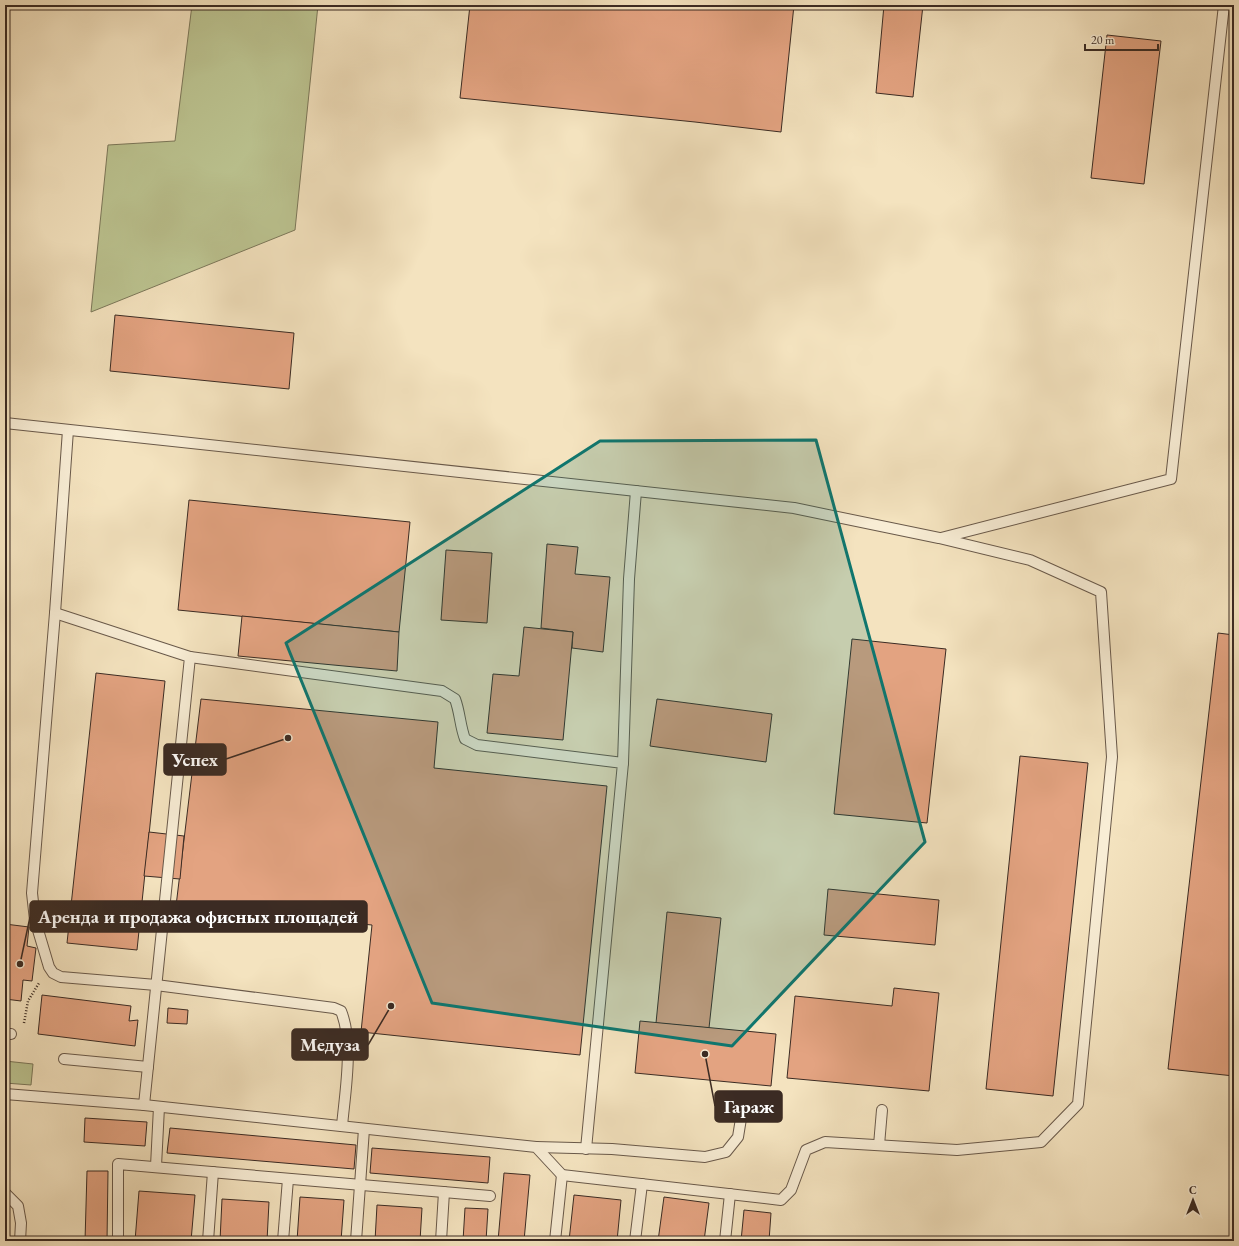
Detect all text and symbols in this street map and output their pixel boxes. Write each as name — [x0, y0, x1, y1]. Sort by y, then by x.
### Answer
scale bar — [1085, 26, 1158, 52]
text: 20 m — [1091, 32, 1115, 48]
callout: Успех — [164, 744, 226, 775]
text: Успех — [171, 747, 219, 772]
callout: Аренда и продажа офисных площадей — [30, 901, 367, 932]
text: Аренда и продажа офисных площадей — [37, 904, 358, 929]
callout: Медуза — [292, 1029, 368, 1060]
text: Медуза — [300, 1032, 361, 1057]
callout: Гараж — [715, 1091, 782, 1122]
text: Гараж — [724, 1094, 775, 1119]
north arrow — [1173, 1180, 1213, 1220]
text: С — [1189, 1183, 1197, 1197]

